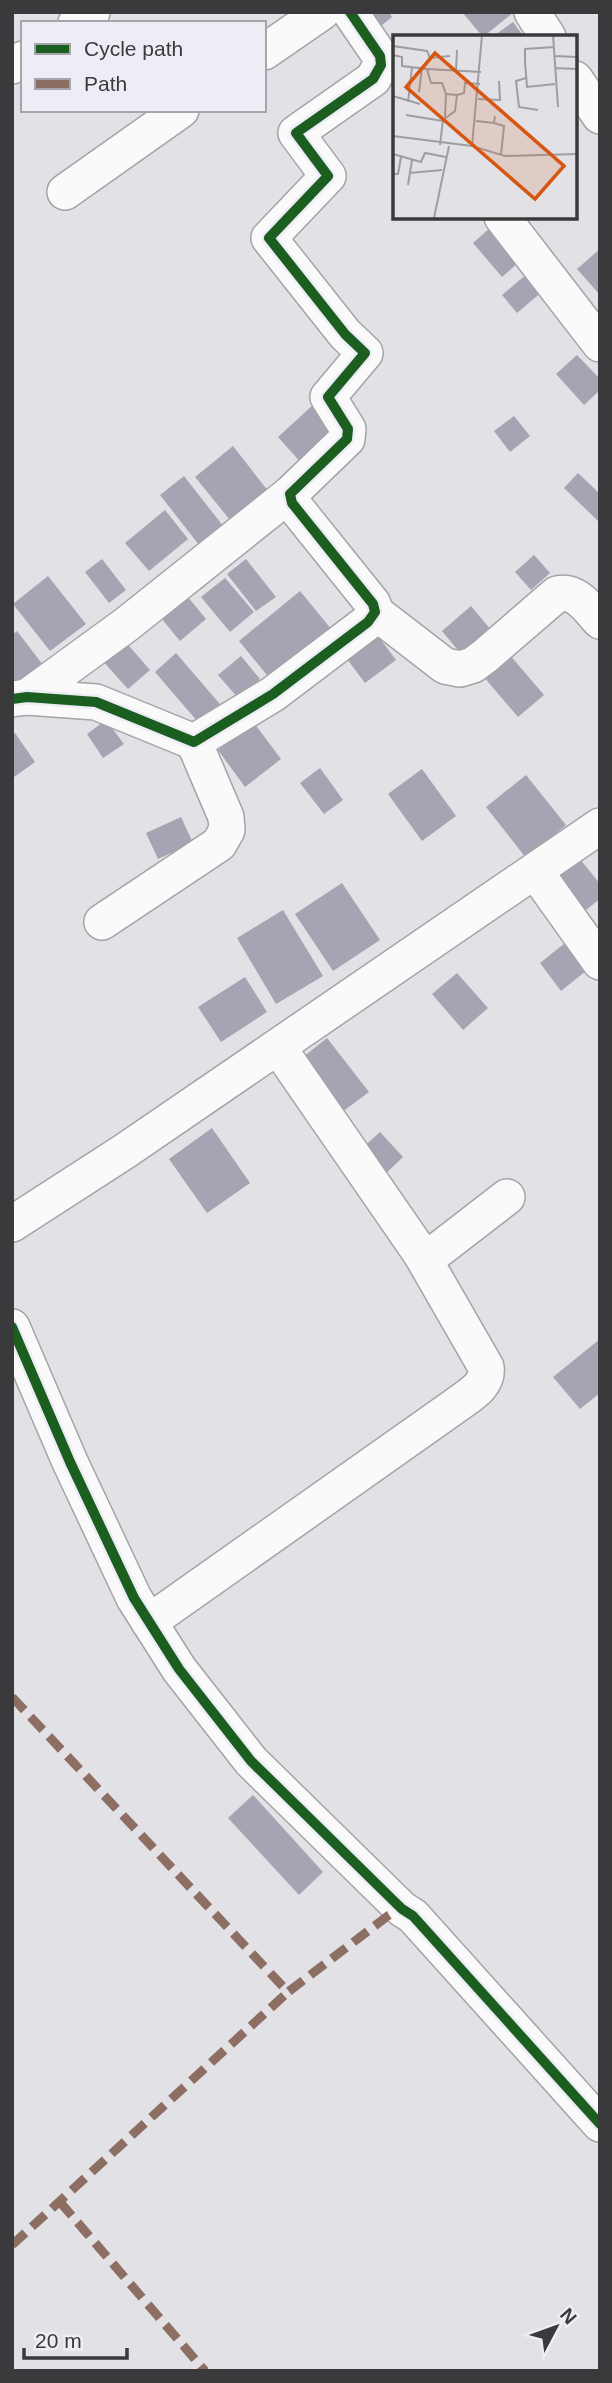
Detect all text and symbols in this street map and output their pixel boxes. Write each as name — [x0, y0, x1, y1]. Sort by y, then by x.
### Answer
legend — [21, 21, 266, 112]
inset map — [393, 35, 577, 219]
text: Cycle path — [84, 37, 183, 60]
text: Path — [84, 72, 127, 95]
north arrow — [521, 2292, 591, 2362]
text: N — [556, 2304, 581, 2328]
scale bar — [24, 2316, 128, 2360]
text: 20 m — [35, 2329, 82, 2352]

